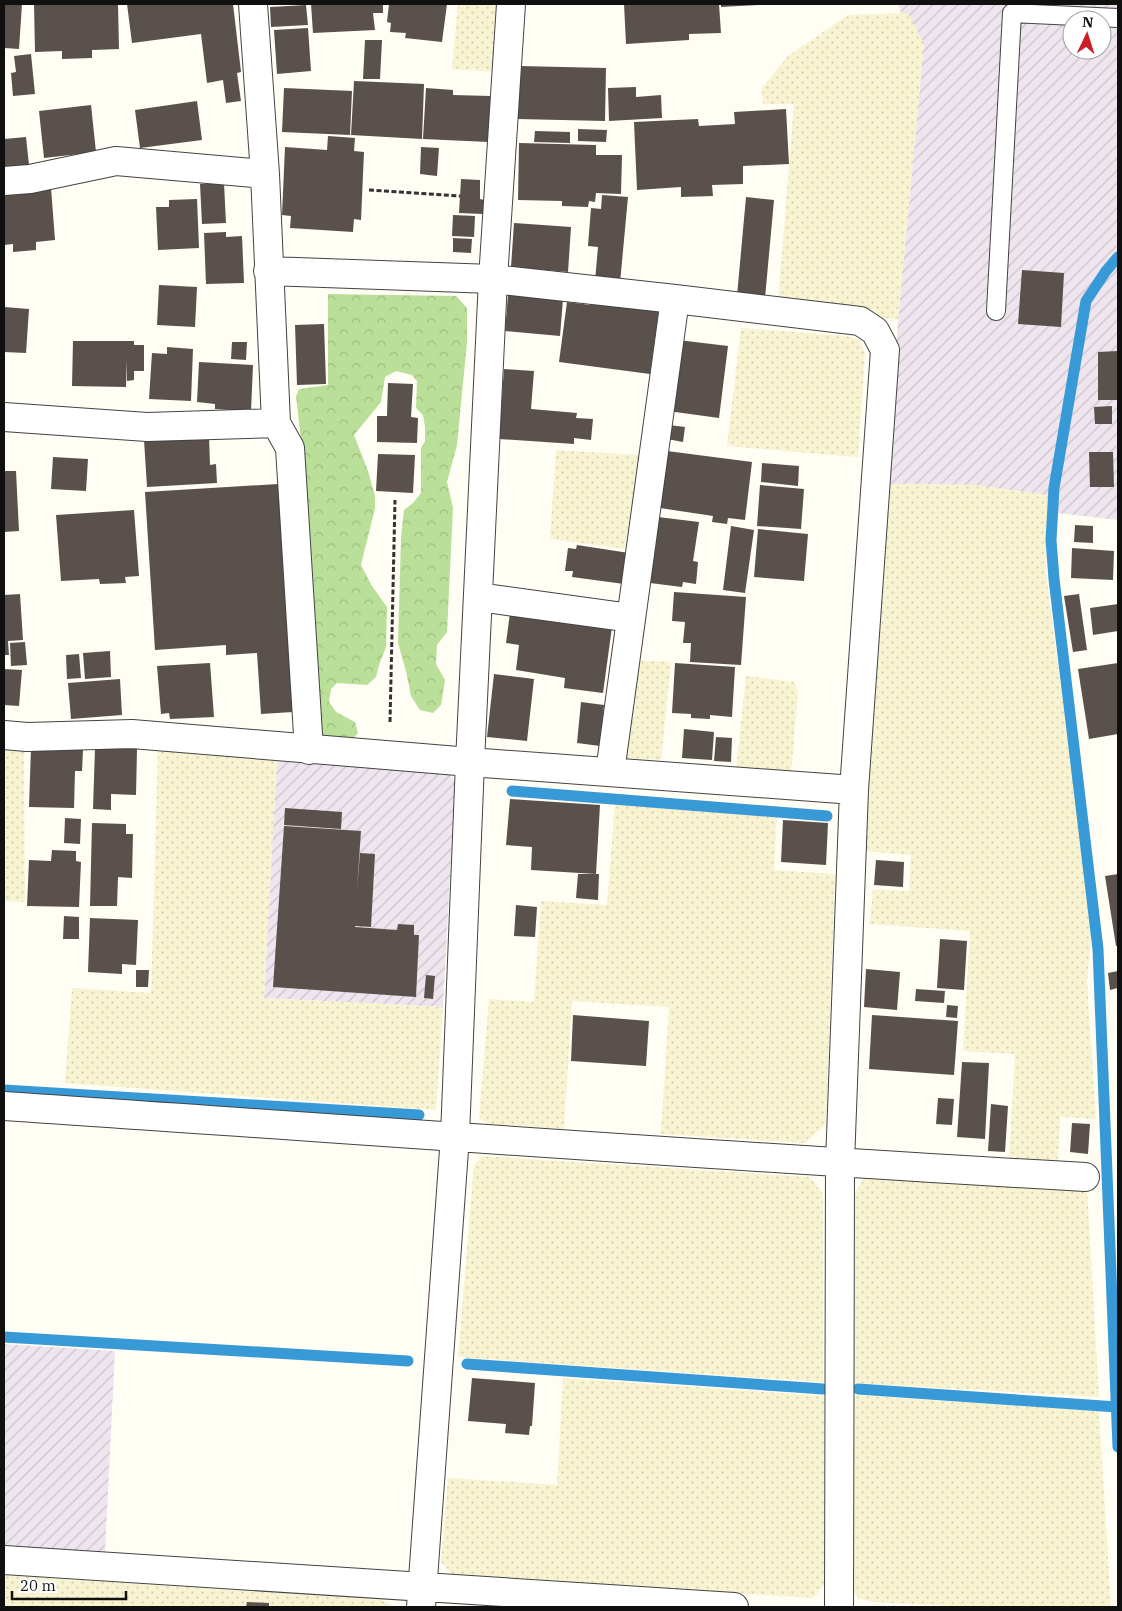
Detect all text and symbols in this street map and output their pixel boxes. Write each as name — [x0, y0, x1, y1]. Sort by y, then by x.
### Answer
north arrow — [1062, 10, 1112, 60]
text: N — [1082, 13, 1094, 31]
scale bar — [12, 1568, 126, 1600]
text: 20 m — [20, 1576, 56, 1595]

